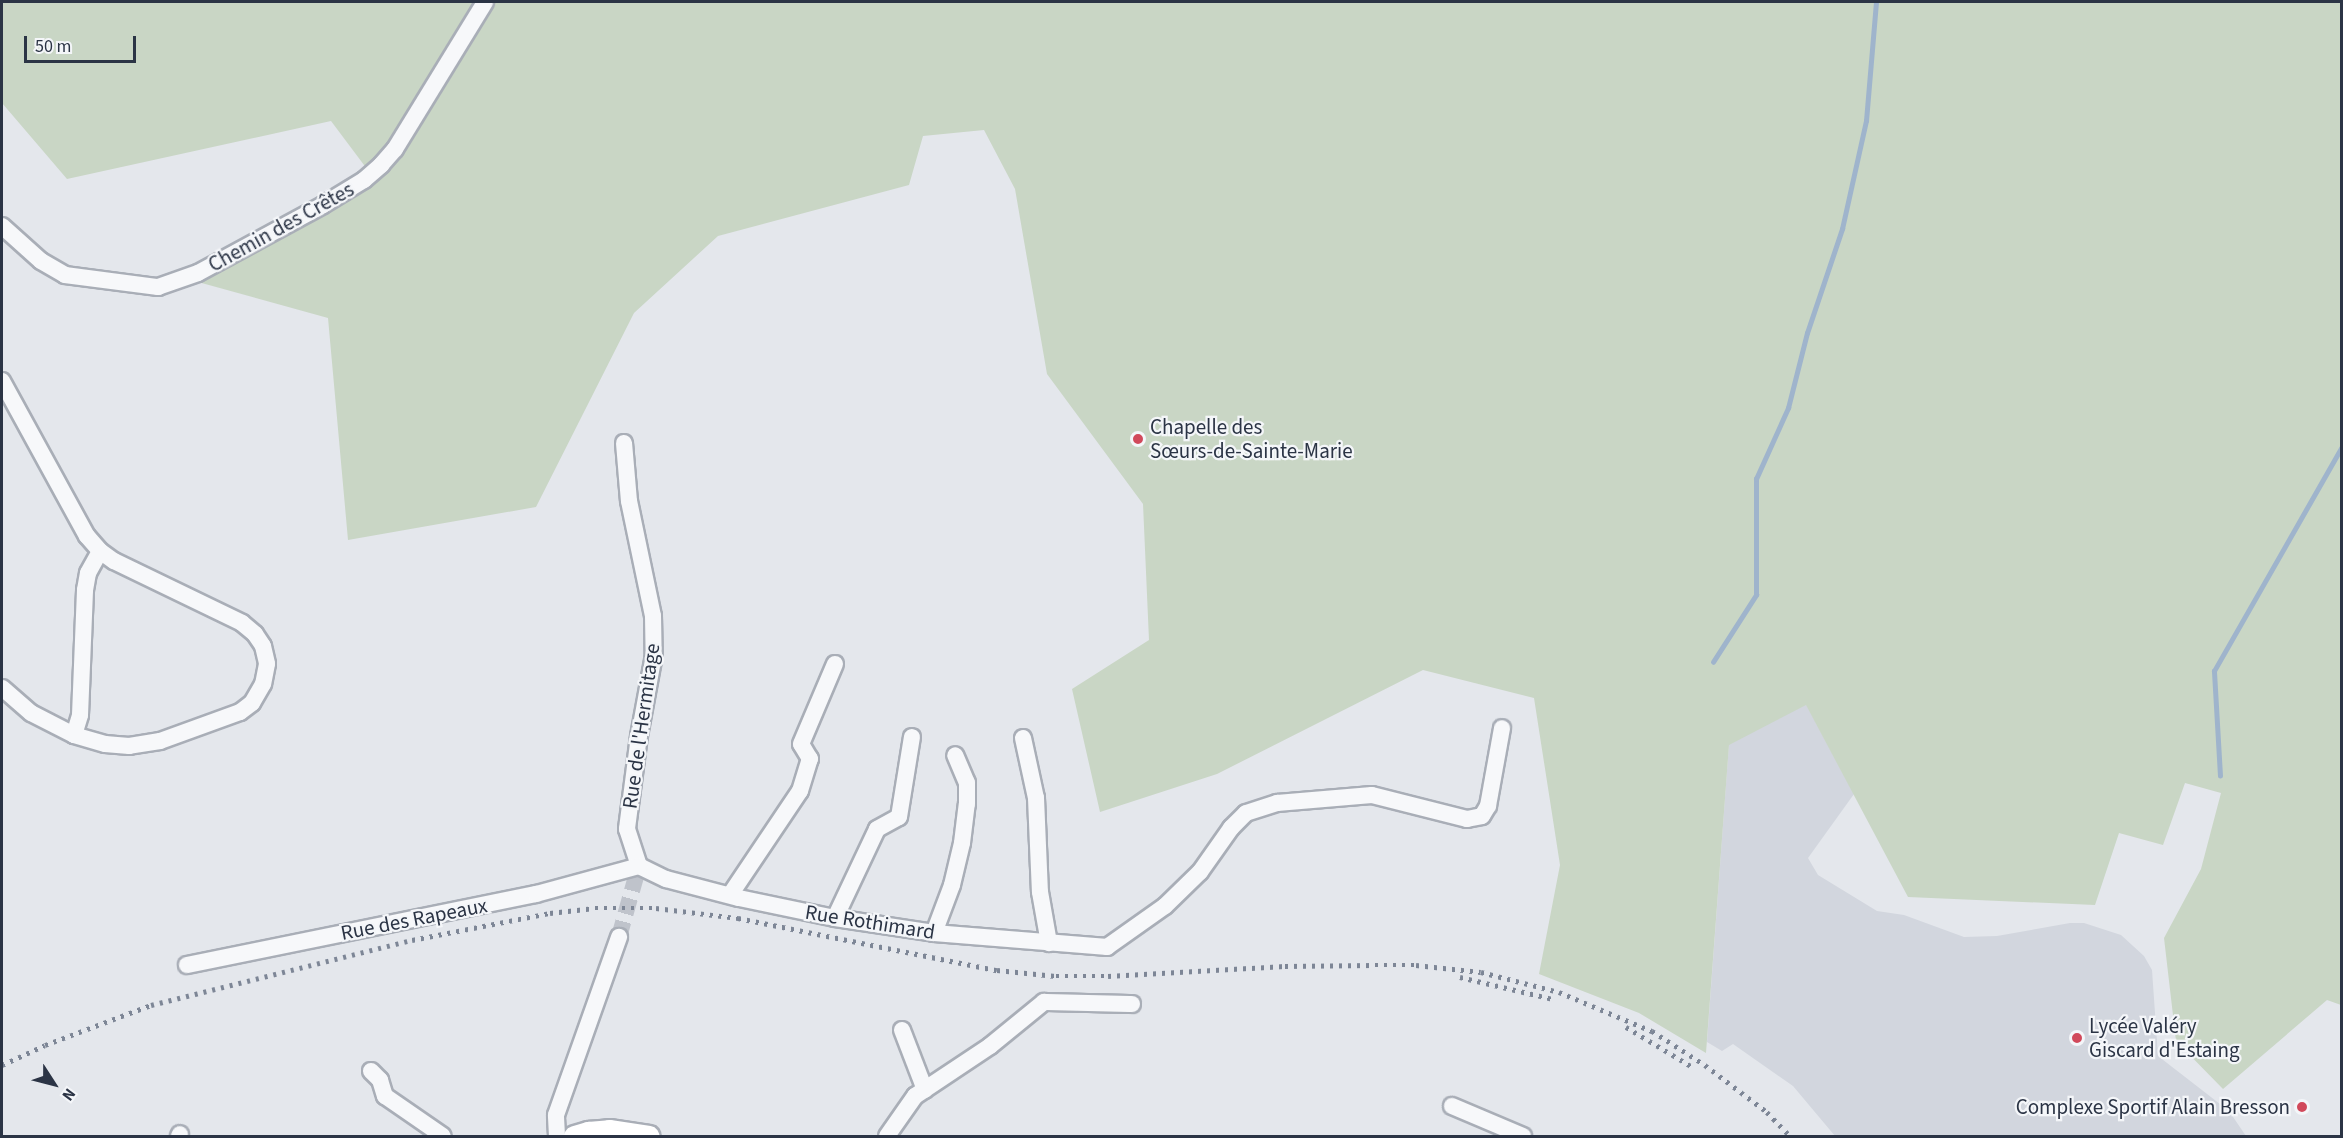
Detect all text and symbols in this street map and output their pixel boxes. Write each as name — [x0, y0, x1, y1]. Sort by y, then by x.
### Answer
scale bar — [27, 24, 140, 62]
text: 50 m — [35, 34, 71, 59]
street label: Chemin des Crêtes — [204, 177, 358, 277]
place label: Chapelle des Sœurs-de-Sainte-Marie — [1150, 414, 1353, 464]
marker: Chapelle des Sœurs-de-Sainte-Marie — [1131, 432, 1145, 446]
street label: Rue de l'Hermitage — [617, 642, 665, 810]
street label: Rue des Rapeaux — [339, 892, 489, 946]
street label: Rue Rothimard — [803, 899, 937, 945]
place label: Lycée Valéry Giscard d'Estaing — [2089, 1013, 2240, 1063]
marker: Lycée Valéry Giscard d'Estaing — [2070, 1031, 2084, 1045]
north arrow — [24, 1054, 84, 1114]
text: N — [57, 1084, 81, 1105]
place label: Complexe Sportif Alain Bresson — [2016, 1094, 2290, 1120]
marker: Complexe Sportif Alain Bresson — [2295, 1100, 2309, 1114]

